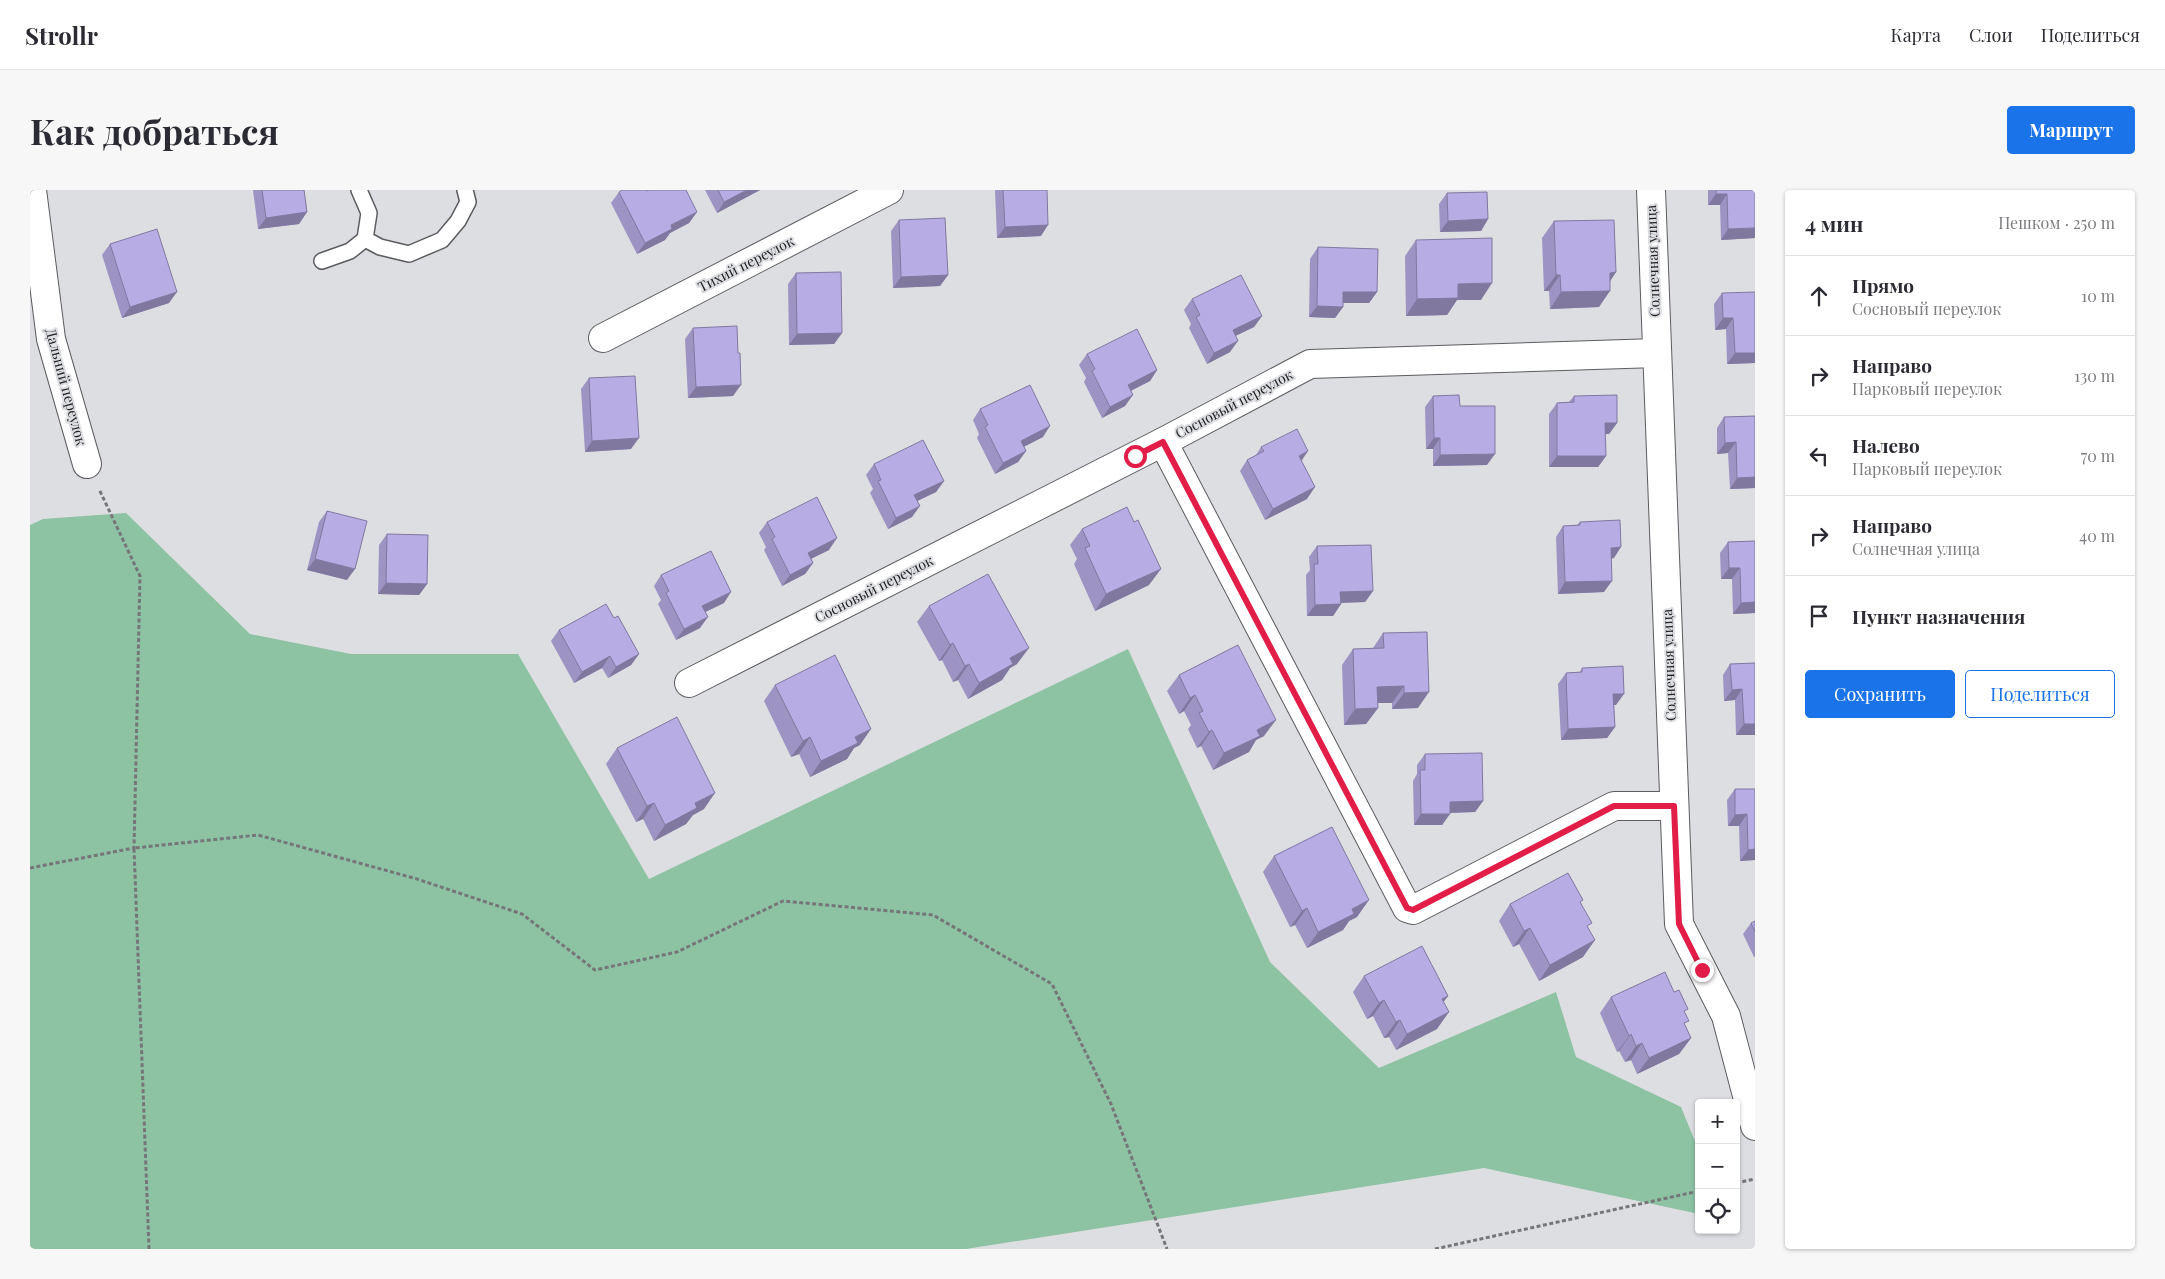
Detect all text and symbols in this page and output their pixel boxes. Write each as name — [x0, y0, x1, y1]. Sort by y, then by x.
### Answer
text: Strollr — [25, 19, 98, 51]
text: Карта — [1890, 23, 1941, 47]
text: Слои — [1969, 23, 2013, 47]
text: Поделиться — [2041, 23, 2140, 47]
button: Маршрут — [2007, 106, 2135, 154]
text: Как добраться — [30, 107, 279, 154]
street label: Солнечная улица — [1641, 205, 1664, 317]
text: 4 мин — [1805, 209, 1864, 237]
text: Пешком · 250 m — [1998, 212, 2115, 233]
street label: Тихий переулок — [694, 231, 797, 296]
text: Прямо — [1852, 272, 1914, 298]
icon: ahead — [1805, 282, 1833, 310]
text: 10 m — [2081, 285, 2115, 306]
text: Сосновый переулок — [1852, 298, 2001, 319]
street label: Дальний переулок — [42, 326, 91, 447]
text: Направо — [1852, 352, 1932, 378]
icon: right — [1805, 362, 1833, 390]
street label: Сосновый переулок — [1172, 364, 1296, 443]
text: 130 m — [2074, 365, 2115, 386]
text: Парковый переулок — [1852, 378, 2002, 399]
text: Налево — [1852, 432, 1920, 458]
icon: left — [1805, 442, 1833, 470]
route start — [1124, 445, 1147, 468]
text: 70 m — [2081, 445, 2115, 466]
text: Парковый переулок — [1852, 458, 2002, 479]
text: Направо — [1852, 512, 1932, 538]
icon: right — [1805, 522, 1833, 550]
text: 40 m — [2079, 525, 2115, 546]
text: Солнечная улица — [1852, 538, 1980, 559]
street label: Сосновый переулок — [811, 550, 936, 627]
icon: arrive — [1805, 602, 1833, 630]
text: Пункт назначения — [1852, 603, 2025, 629]
street label: Солнечная улица — [1657, 609, 1680, 721]
button: Сохранить — [1805, 670, 1955, 718]
button: Поделиться — [1965, 670, 2115, 718]
route end — [1691, 959, 1714, 982]
map controls — [1695, 1099, 1740, 1234]
button: + — [1695, 1099, 1740, 1144]
button: − — [1695, 1144, 1740, 1189]
button: locate — [1695, 1189, 1740, 1234]

